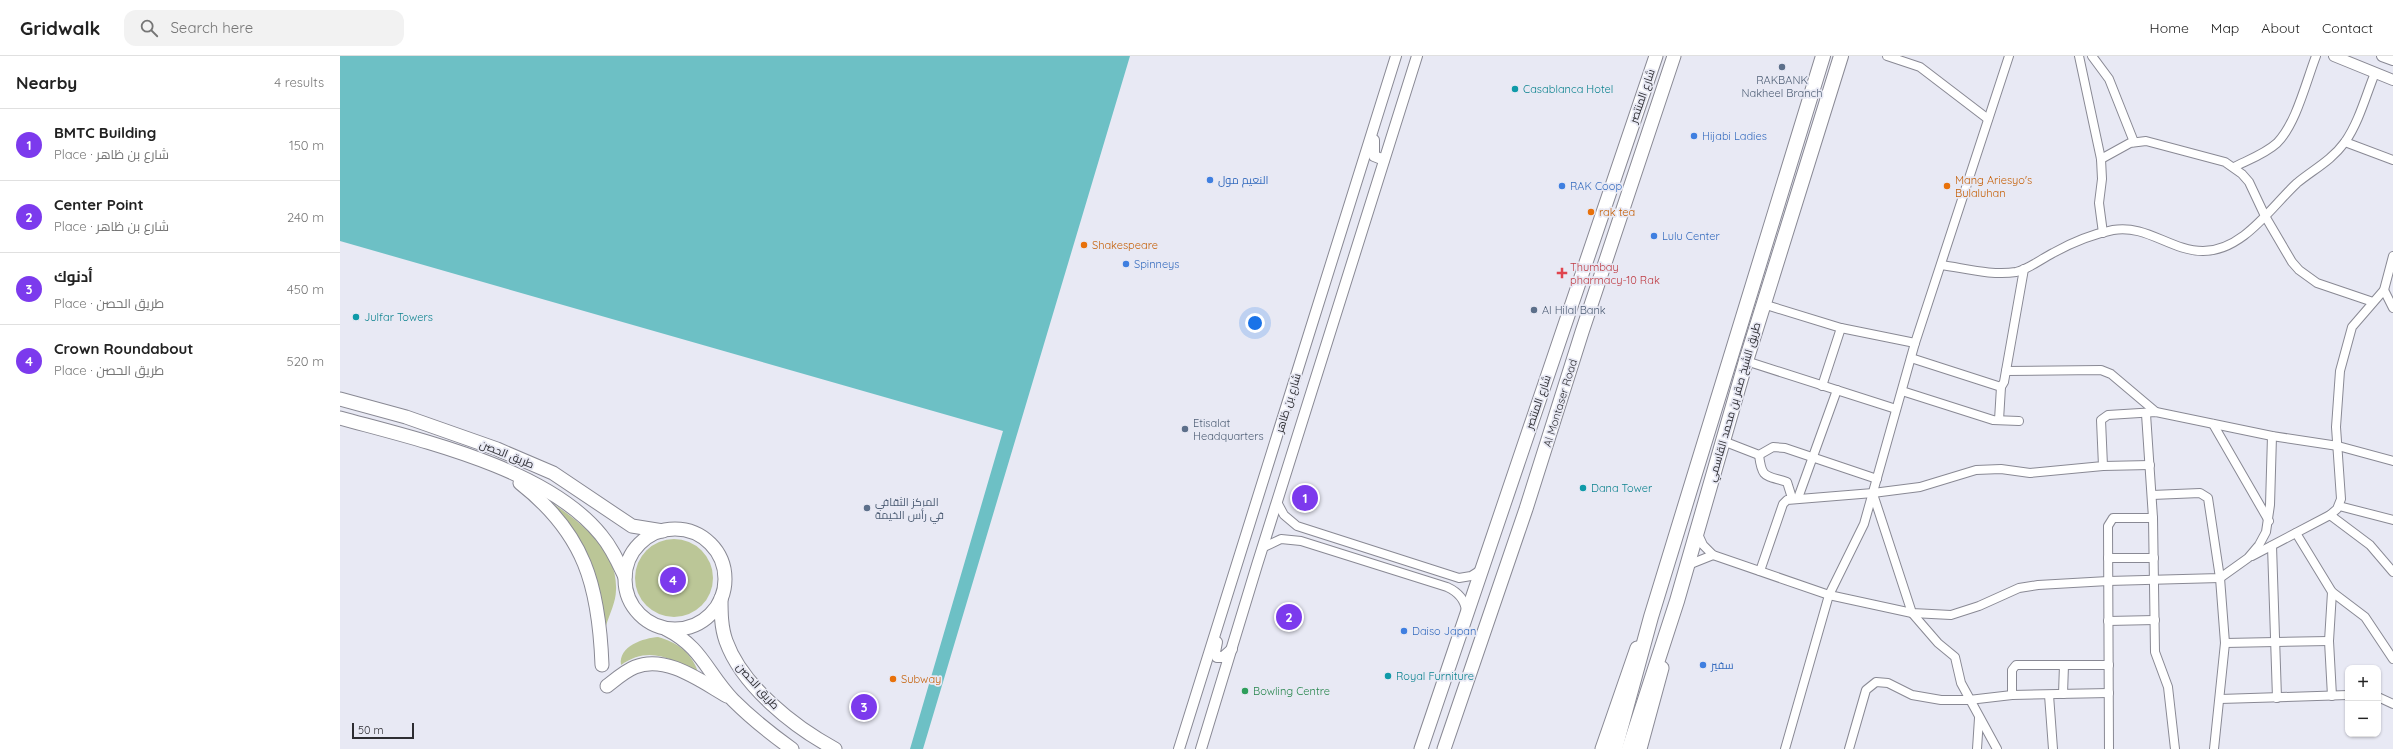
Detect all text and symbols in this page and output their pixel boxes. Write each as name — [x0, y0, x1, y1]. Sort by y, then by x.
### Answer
search box — [124, 10, 404, 46]
text: Gridwalk — [20, 16, 100, 40]
icon: search — [138, 17, 160, 39]
text: Search here — [170, 18, 253, 37]
text: Home — [2150, 19, 2189, 37]
text: Map — [2211, 19, 2239, 37]
text: About — [2261, 19, 2300, 37]
text: Contact — [2322, 19, 2373, 37]
marker: RAKBANK Nakheel Branch — [1777, 62, 1787, 72]
street label: شارع المنتصر — [1626, 67, 1659, 126]
text: Nearby — [16, 72, 77, 93]
place label: RAKBANK Nakheel Branch — [1742, 73, 1822, 100]
text: 4 results — [274, 74, 324, 90]
place label: Casablanca Hotel — [1523, 82, 1613, 96]
marker: Casablanca Hotel — [1510, 84, 1520, 94]
text: BMTC Building — [54, 123, 156, 142]
place label: Hijabi Ladies — [1702, 129, 1767, 143]
marker: Hijabi Ladies — [1689, 131, 1699, 141]
text: 1 — [26, 137, 32, 153]
text: 150 m — [289, 137, 324, 153]
text: Place · شارع بن ظاهر — [54, 146, 169, 162]
place label: النعيم مول — [1218, 173, 1268, 188]
place label: Mang Ariesyo's Bulaluhan — [1955, 173, 2032, 200]
marker: النعيم مول — [1205, 175, 1215, 185]
place label: RAK Coop — [1570, 179, 1622, 193]
marker: RAK Coop — [1557, 181, 1567, 191]
marker: Mang Ariesyo's Bulaluhan — [1942, 181, 1952, 191]
text: Center Point — [54, 195, 144, 214]
place label: rak tea — [1599, 205, 1635, 219]
marker: rak tea — [1586, 207, 1596, 217]
text: 2 — [25, 209, 33, 225]
text: 240 m — [287, 209, 324, 225]
text: Place · شارع بن ظاهر — [54, 218, 169, 234]
place label: Lulu Center — [1662, 229, 1720, 243]
marker: Lulu Center — [1649, 231, 1659, 241]
place label: Shakespeare — [1092, 238, 1158, 252]
marker: Shakespeare — [1079, 240, 1089, 250]
place label: Spinneys — [1134, 257, 1179, 271]
marker: Spinneys — [1121, 259, 1131, 269]
place label: Thumbay pharmacy-10 Rak — [1570, 260, 1660, 287]
text: أدنوك — [54, 267, 93, 286]
marker: Thumbay pharmacy-10 Rak — [1557, 268, 1567, 278]
text: 3 — [26, 281, 32, 297]
text: 450 m — [287, 281, 324, 297]
text: Place · طريق الحصن — [54, 295, 164, 311]
place label: Al Hilal Bank — [1542, 303, 1606, 317]
marker: Al Hilal Bank — [1529, 305, 1539, 315]
place label: Julfar Towers — [364, 310, 433, 324]
marker: Julfar Towers — [351, 312, 361, 322]
your location — [1245, 313, 1265, 333]
street label: طريق الشيخ صقر بن محمد القاسمي — [1704, 321, 1765, 484]
text: Crown Roundabout — [54, 339, 194, 358]
text: 4 — [25, 353, 33, 369]
text: 520 m — [287, 353, 324, 369]
street label: Al Montaser Road — [1540, 357, 1580, 449]
text: Place · طريق الحصن — [54, 362, 164, 378]
street label: شارع بن ظاهر — [1272, 372, 1305, 436]
street label: شارع المنتصر — [1522, 373, 1555, 432]
place label: Etisalat Headquarters — [1193, 416, 1264, 443]
marker: Etisalat Headquarters — [1180, 424, 1190, 434]
street label: طريق الحصن — [478, 437, 536, 471]
place label: Dana Tower — [1591, 481, 1653, 495]
pin: 1 — [1292, 483, 1318, 513]
marker: Dana Tower — [1578, 483, 1588, 493]
place label: المركز الثقافي في رأس الخيمة — [875, 495, 944, 524]
marker: المركز الثقافي في رأس الخيمة — [862, 503, 872, 513]
pin: 4 — [660, 565, 686, 595]
pin: 2 — [1276, 602, 1302, 632]
place label: Daiso Japan — [1412, 624, 1476, 638]
marker: Daiso Japan — [1399, 626, 1409, 636]
place label: سفير — [1710, 658, 1734, 672]
street label: طريق الحصن — [734, 660, 782, 712]
marker: سفير — [1698, 660, 1708, 670]
map controls — [2345, 665, 2381, 737]
button: + — [2345, 665, 2381, 701]
place label: Royal Furniture — [1396, 669, 1474, 683]
marker: Royal Furniture — [1383, 671, 1393, 681]
place label: Subway — [901, 672, 941, 686]
marker: Subway — [888, 674, 898, 684]
place label: Bowling Centre — [1253, 684, 1330, 698]
marker: Bowling Centre — [1240, 686, 1250, 696]
pin: 3 — [851, 692, 877, 722]
button: − — [2345, 701, 2381, 737]
scale bar — [352, 721, 414, 740]
text: 50 m — [358, 723, 384, 737]

